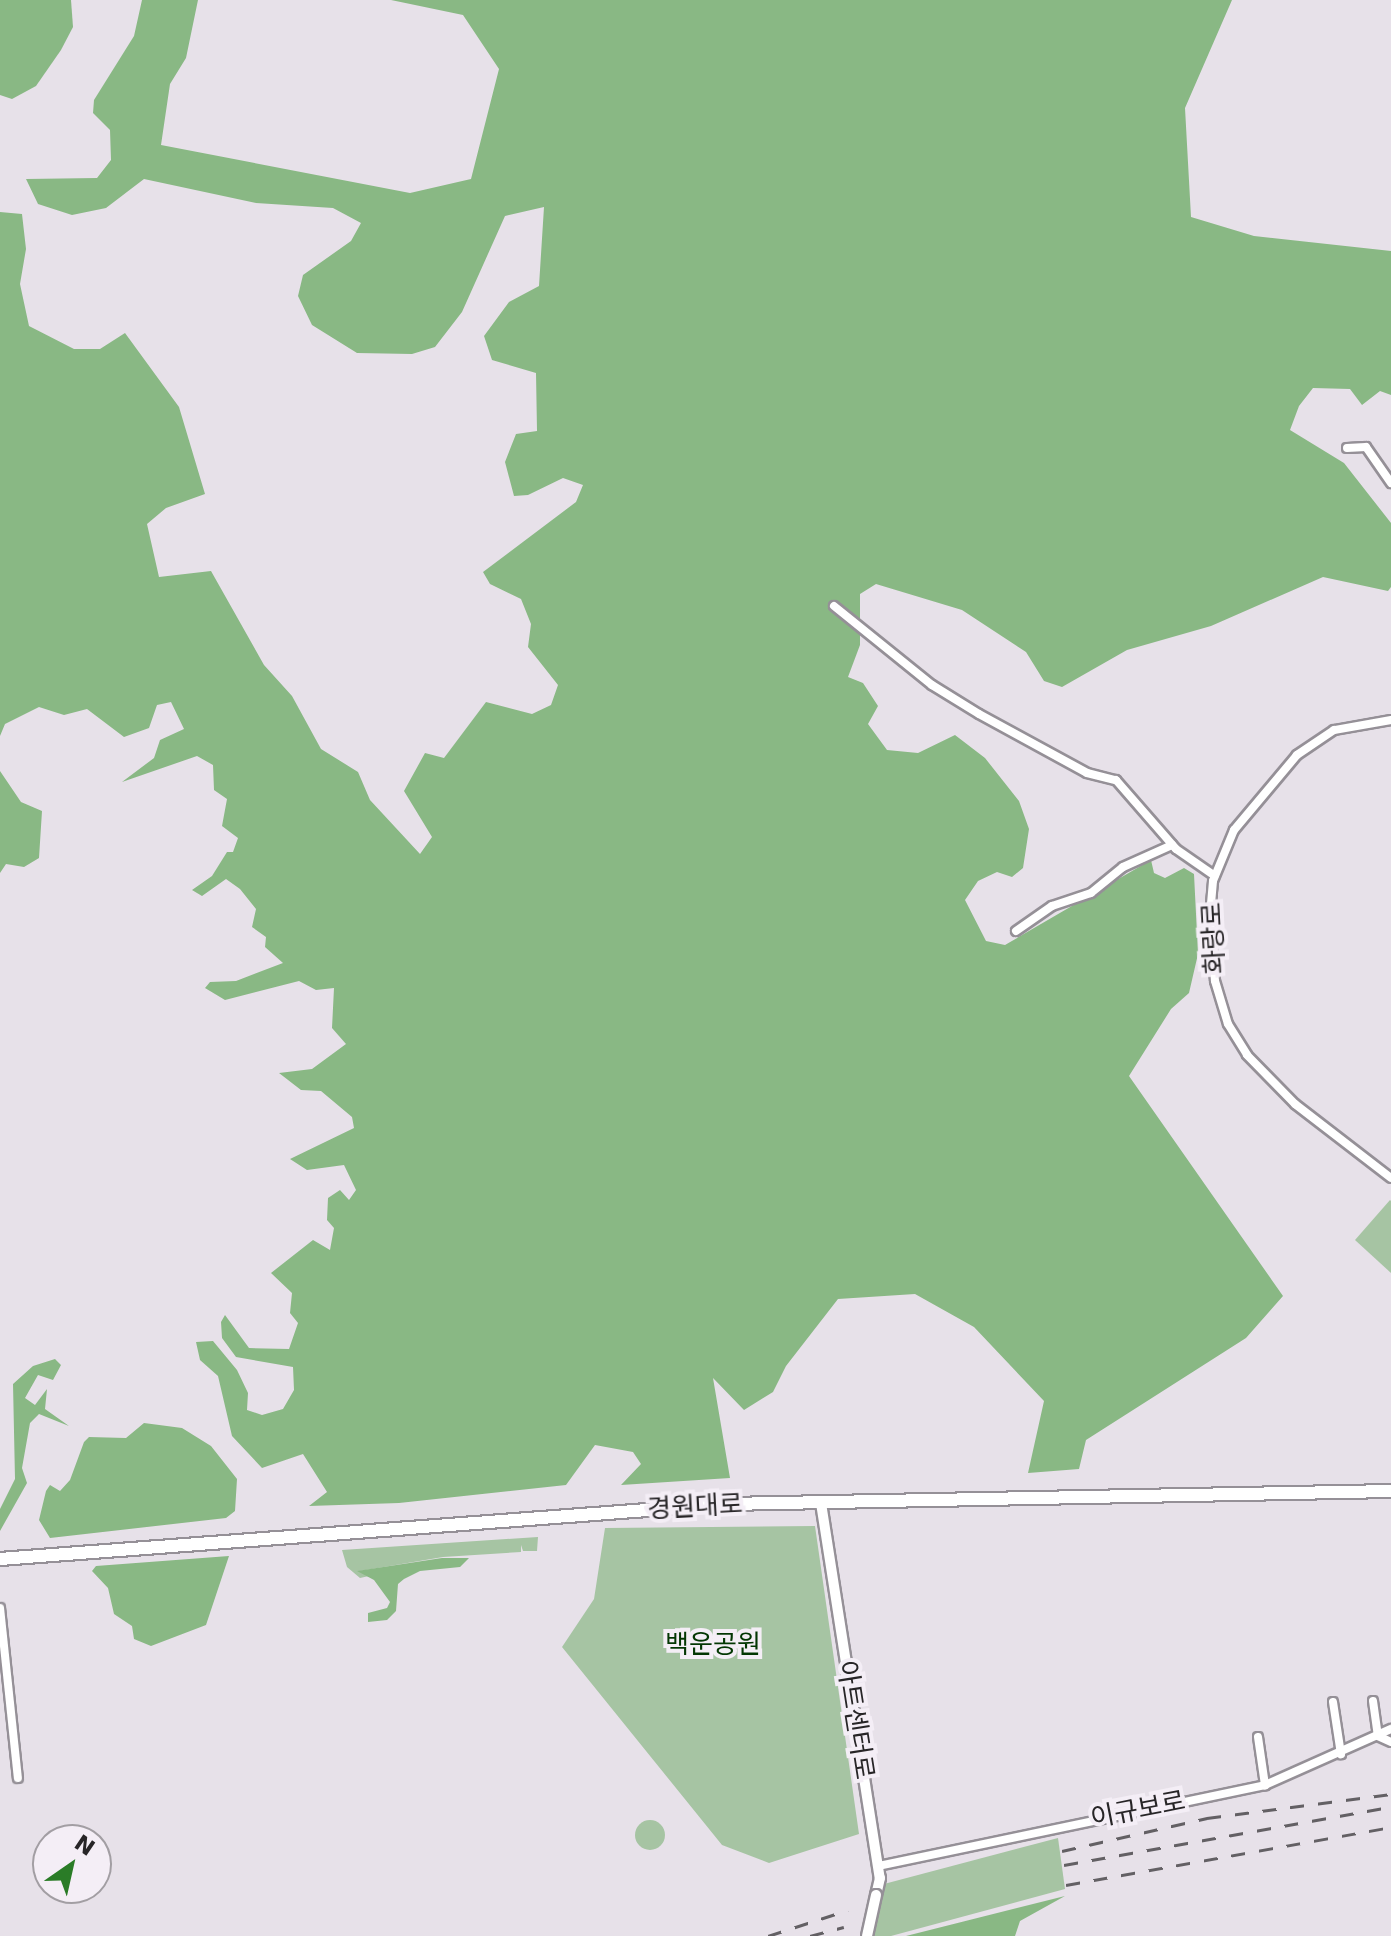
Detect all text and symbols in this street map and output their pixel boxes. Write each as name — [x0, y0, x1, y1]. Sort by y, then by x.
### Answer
street label: 화랑로 — [1197, 901, 1231, 975]
street label: 경원대로 — [646, 1489, 744, 1525]
park label: 백운공원 — [665, 1629, 761, 1661]
street label: 아트센터로 — [830, 1658, 880, 1782]
street label: 이규보로 — [1088, 1786, 1188, 1834]
north arrow — [32, 1824, 112, 1904]
text: N — [70, 1830, 99, 1861]

